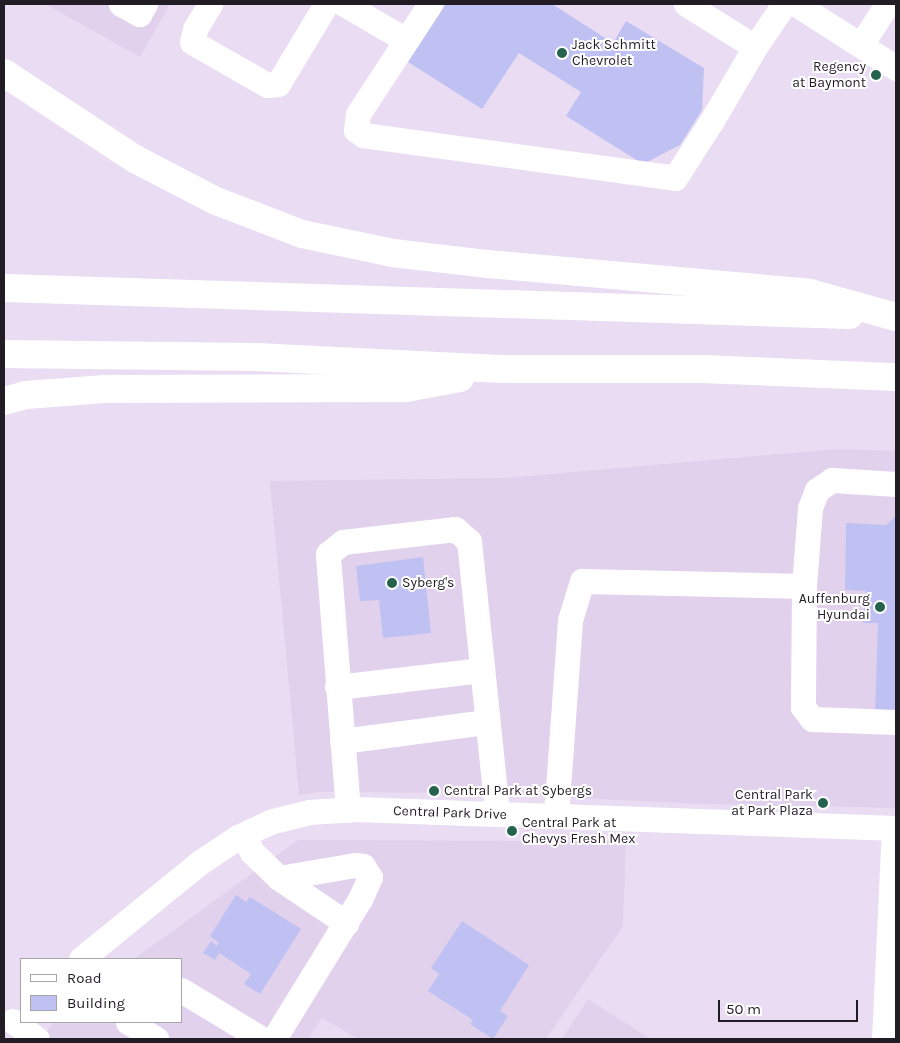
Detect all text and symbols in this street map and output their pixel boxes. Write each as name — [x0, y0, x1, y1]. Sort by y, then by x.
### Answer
place label: Jack Schmitt Chevrolet — [572, 37, 656, 70]
marker: Jack Schmitt Chevrolet — [556, 47, 568, 59]
place label: Regency at Baymont — [792, 59, 866, 92]
marker: Regency at Baymont — [870, 69, 882, 81]
place label: Syberg's — [402, 575, 454, 591]
marker: Syberg's — [386, 577, 398, 589]
place label: Auffenburg Hyundai — [799, 591, 870, 624]
marker: Auffenburg Hyundai — [874, 601, 886, 613]
place label: Central Park at Sybergs — [444, 783, 592, 799]
marker: Central Park at Sybergs — [428, 785, 440, 797]
place label: Central Park at Park Plaza — [731, 787, 813, 820]
marker: Central Park at Park Plaza — [817, 797, 829, 809]
street label: Central Park Drive — [393, 803, 507, 823]
place label: Central Park at Chevys Fresh Mex — [522, 815, 635, 848]
marker: Central Park at Chevys Fresh Mex — [506, 825, 518, 837]
legend — [20, 958, 182, 1023]
text: Road — [67, 969, 102, 987]
scale bar — [720, 990, 860, 1022]
text: Building — [67, 994, 125, 1012]
text: 50 m — [726, 1000, 761, 1018]

